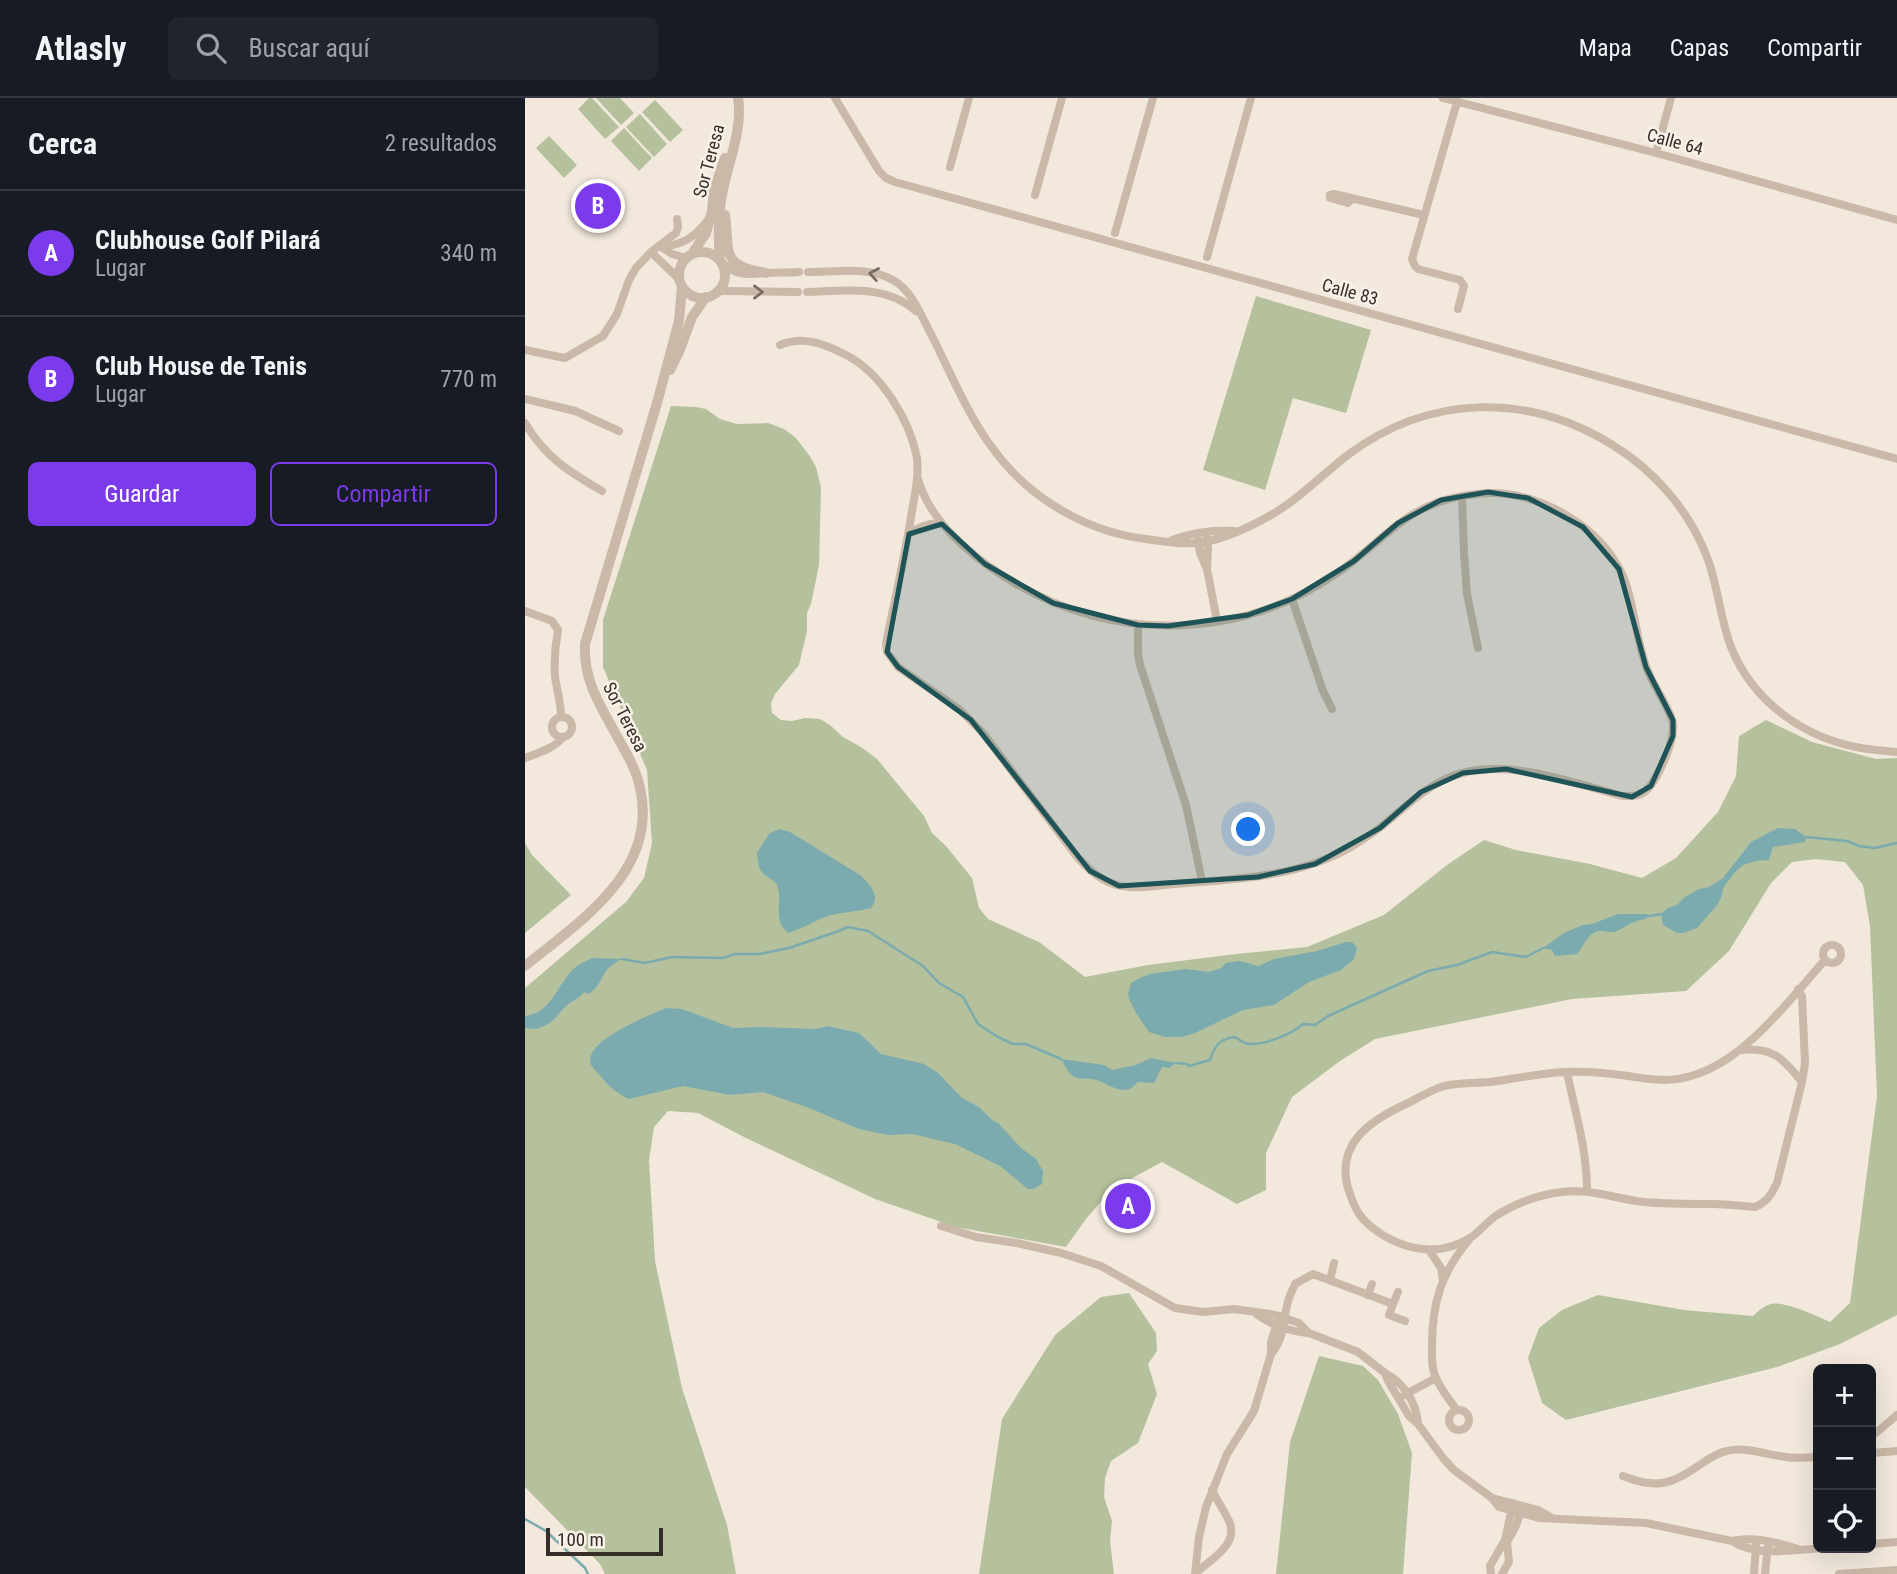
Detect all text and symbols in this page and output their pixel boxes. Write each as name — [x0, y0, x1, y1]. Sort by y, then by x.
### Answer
search box — [168, 17, 658, 80]
text: Atlasly — [35, 29, 126, 68]
icon: search — [192, 29, 230, 67]
text: Buscar aquí — [248, 33, 370, 63]
text: Mapa — [1579, 34, 1632, 62]
text: Capas — [1670, 34, 1729, 62]
text: Compartir — [1767, 34, 1862, 62]
street label: Sor Teresa — [689, 122, 728, 200]
street label: Calle 64 — [1645, 124, 1706, 159]
text: Cerca — [28, 126, 97, 161]
text: 2 resultados — [385, 130, 497, 157]
pin: B — [575, 180, 621, 232]
text: Clubhouse Golf Pilará — [95, 225, 321, 255]
text: A — [44, 240, 58, 267]
text: 340 m — [440, 240, 497, 267]
text: Lugar — [95, 255, 146, 282]
one-way arrow — [868, 267, 880, 282]
street label: Calle 83 — [1320, 274, 1381, 309]
one-way arrow — [753, 284, 763, 300]
text: Club House de Tenis — [95, 351, 307, 381]
text: B — [45, 366, 57, 393]
text: 770 m — [440, 366, 497, 393]
text: Lugar — [95, 381, 146, 408]
button: Guardar — [28, 462, 256, 526]
button: Compartir — [270, 462, 497, 526]
street label: Sor Teresa — [599, 679, 652, 755]
your location — [1231, 812, 1265, 846]
pin: A — [1105, 1180, 1151, 1232]
map controls — [1813, 1364, 1876, 1553]
button: + — [1813, 1364, 1876, 1427]
button: − — [1813, 1427, 1876, 1490]
button: locate — [1813, 1490, 1876, 1553]
scale bar — [546, 1525, 663, 1557]
text: 100 m — [557, 1528, 604, 1551]

